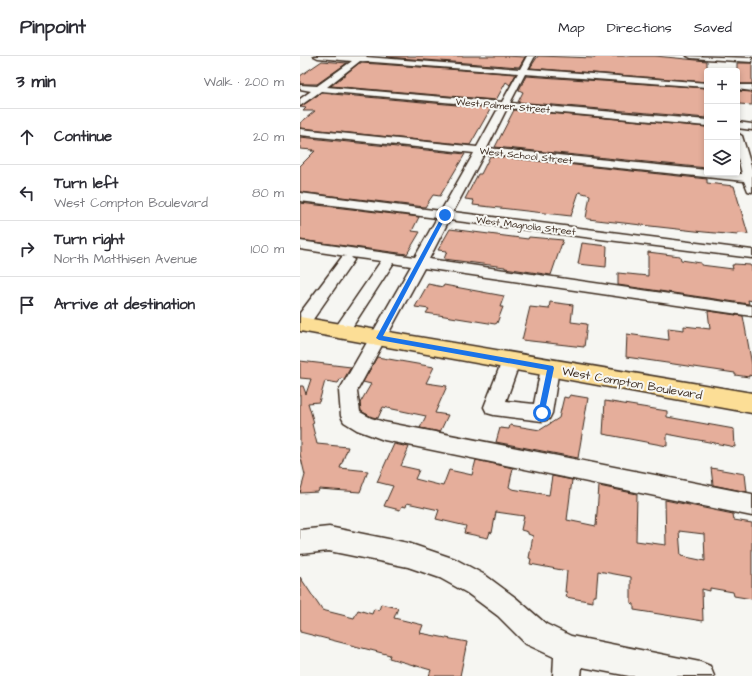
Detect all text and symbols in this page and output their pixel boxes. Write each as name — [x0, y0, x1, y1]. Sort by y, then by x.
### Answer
text: Pinpoint — [20, 14, 86, 41]
text: Map — [558, 18, 585, 38]
text: Directions — [607, 18, 672, 38]
text: Saved — [694, 18, 732, 38]
map controls — [704, 68, 740, 176]
button: + — [704, 68, 740, 104]
text: 3 min — [16, 70, 56, 94]
text: Walk · 200 m — [204, 73, 284, 91]
street label: West Palmer Street — [455, 95, 551, 117]
button: − — [704, 104, 740, 140]
icon: ahead — [16, 126, 38, 148]
text: Continue — [54, 126, 112, 147]
text: 20 m — [253, 128, 284, 146]
button: layers — [704, 140, 740, 176]
street label: West School Street — [479, 144, 573, 168]
text: Turn left — [54, 173, 118, 194]
icon: left — [16, 182, 38, 204]
text: 80 m — [252, 184, 284, 202]
text: West Compton Boulevard — [54, 194, 208, 212]
route end — [436, 206, 454, 224]
street label: West Magnolia Street — [475, 213, 576, 240]
text: Turn right — [54, 229, 125, 250]
icon: right — [16, 238, 38, 260]
text: 100 m — [251, 240, 284, 258]
text: North Matthisen Avenue — [54, 250, 197, 268]
icon: arrive — [16, 294, 38, 316]
text: Arrive at destination — [54, 294, 195, 315]
street label: West Compton Boulevard — [561, 363, 703, 404]
route start — [533, 404, 551, 422]

